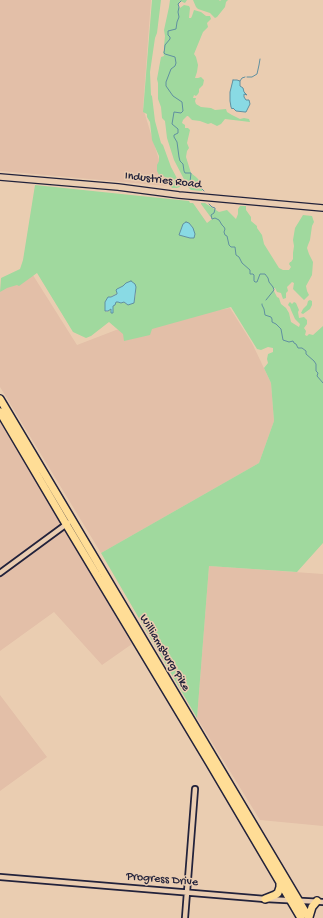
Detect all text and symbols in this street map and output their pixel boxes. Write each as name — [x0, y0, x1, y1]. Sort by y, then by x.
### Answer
street label: Industries Road — [124, 169, 202, 193]
street label: Williamsburg Pike — [135, 612, 193, 694]
street label: Progress Drive — [125, 870, 199, 890]

